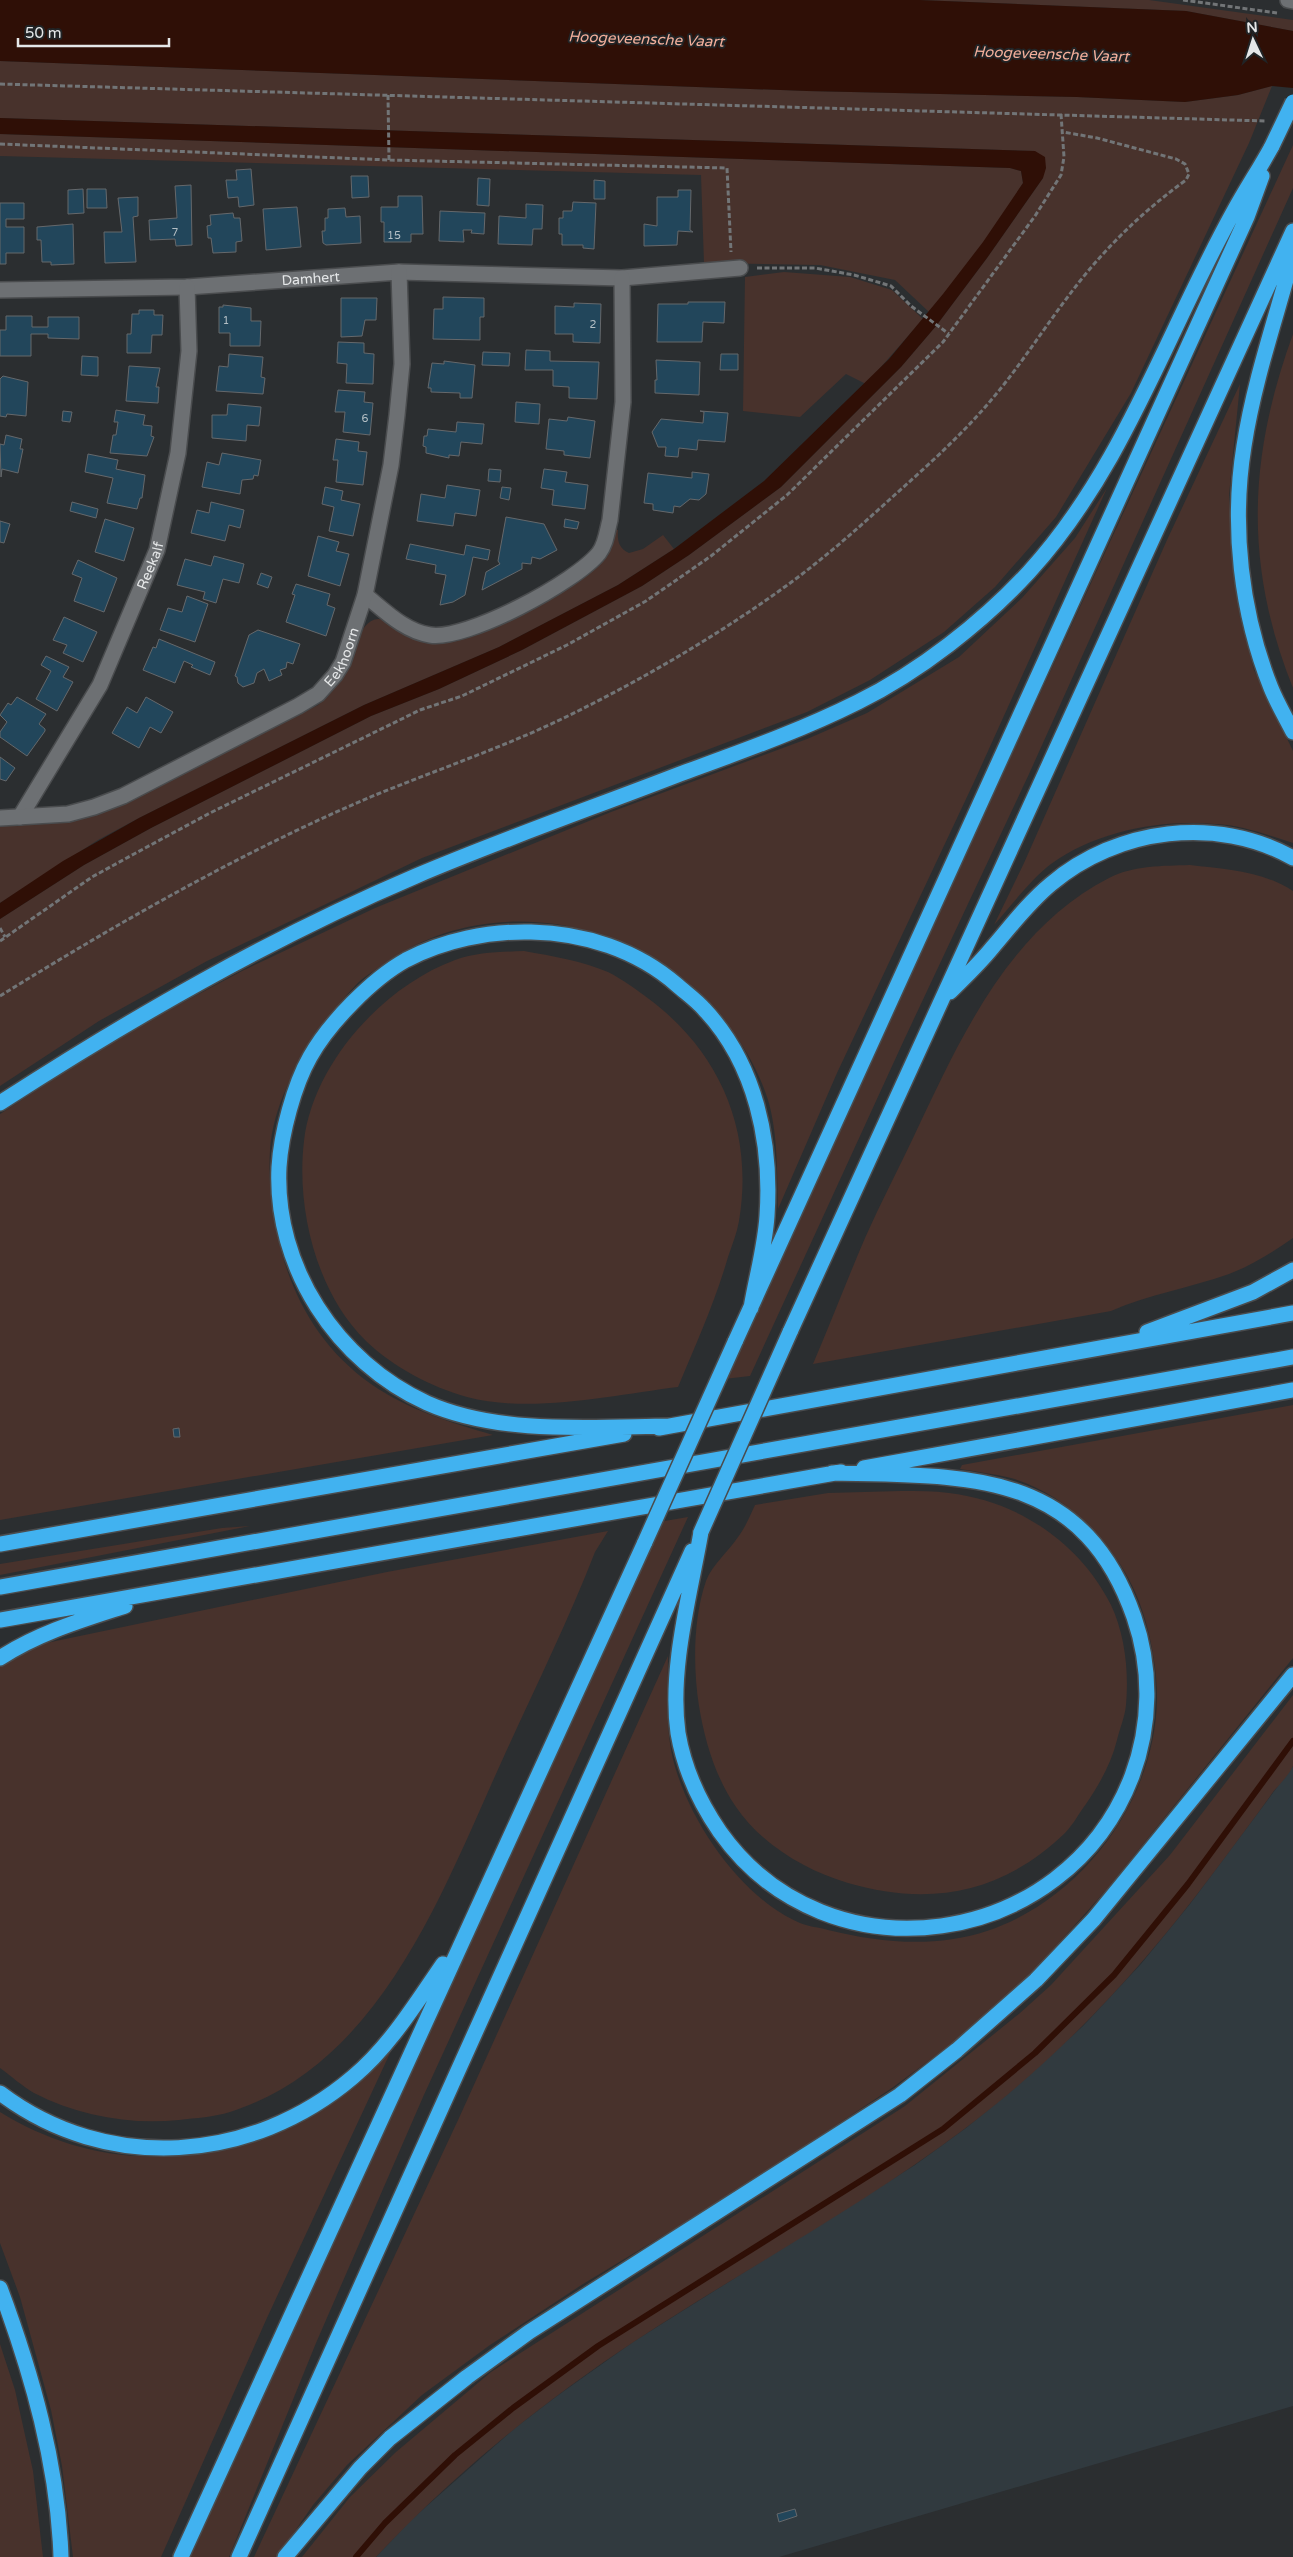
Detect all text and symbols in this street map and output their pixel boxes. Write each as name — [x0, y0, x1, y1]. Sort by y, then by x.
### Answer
scale bar — [18, 15, 169, 47]
north arrow — [1228, 15, 1278, 65]
text: N — [1246, 19, 1258, 36]
text: 50 m — [25, 24, 62, 42]
water label: Hoogeveensche Vaart — [568, 27, 726, 51]
water label: Hoogeveensche Vaart — [973, 42, 1131, 66]
house number: 7 — [172, 226, 179, 239]
house number: 15 — [387, 229, 401, 242]
street label: Damhert — [281, 268, 341, 289]
house number: 1 — [223, 314, 229, 327]
house number: 2 — [590, 318, 597, 331]
house number: 6 — [362, 412, 369, 425]
street label: Reekalf — [133, 540, 167, 592]
street label: Eekhoorn — [320, 625, 362, 690]

